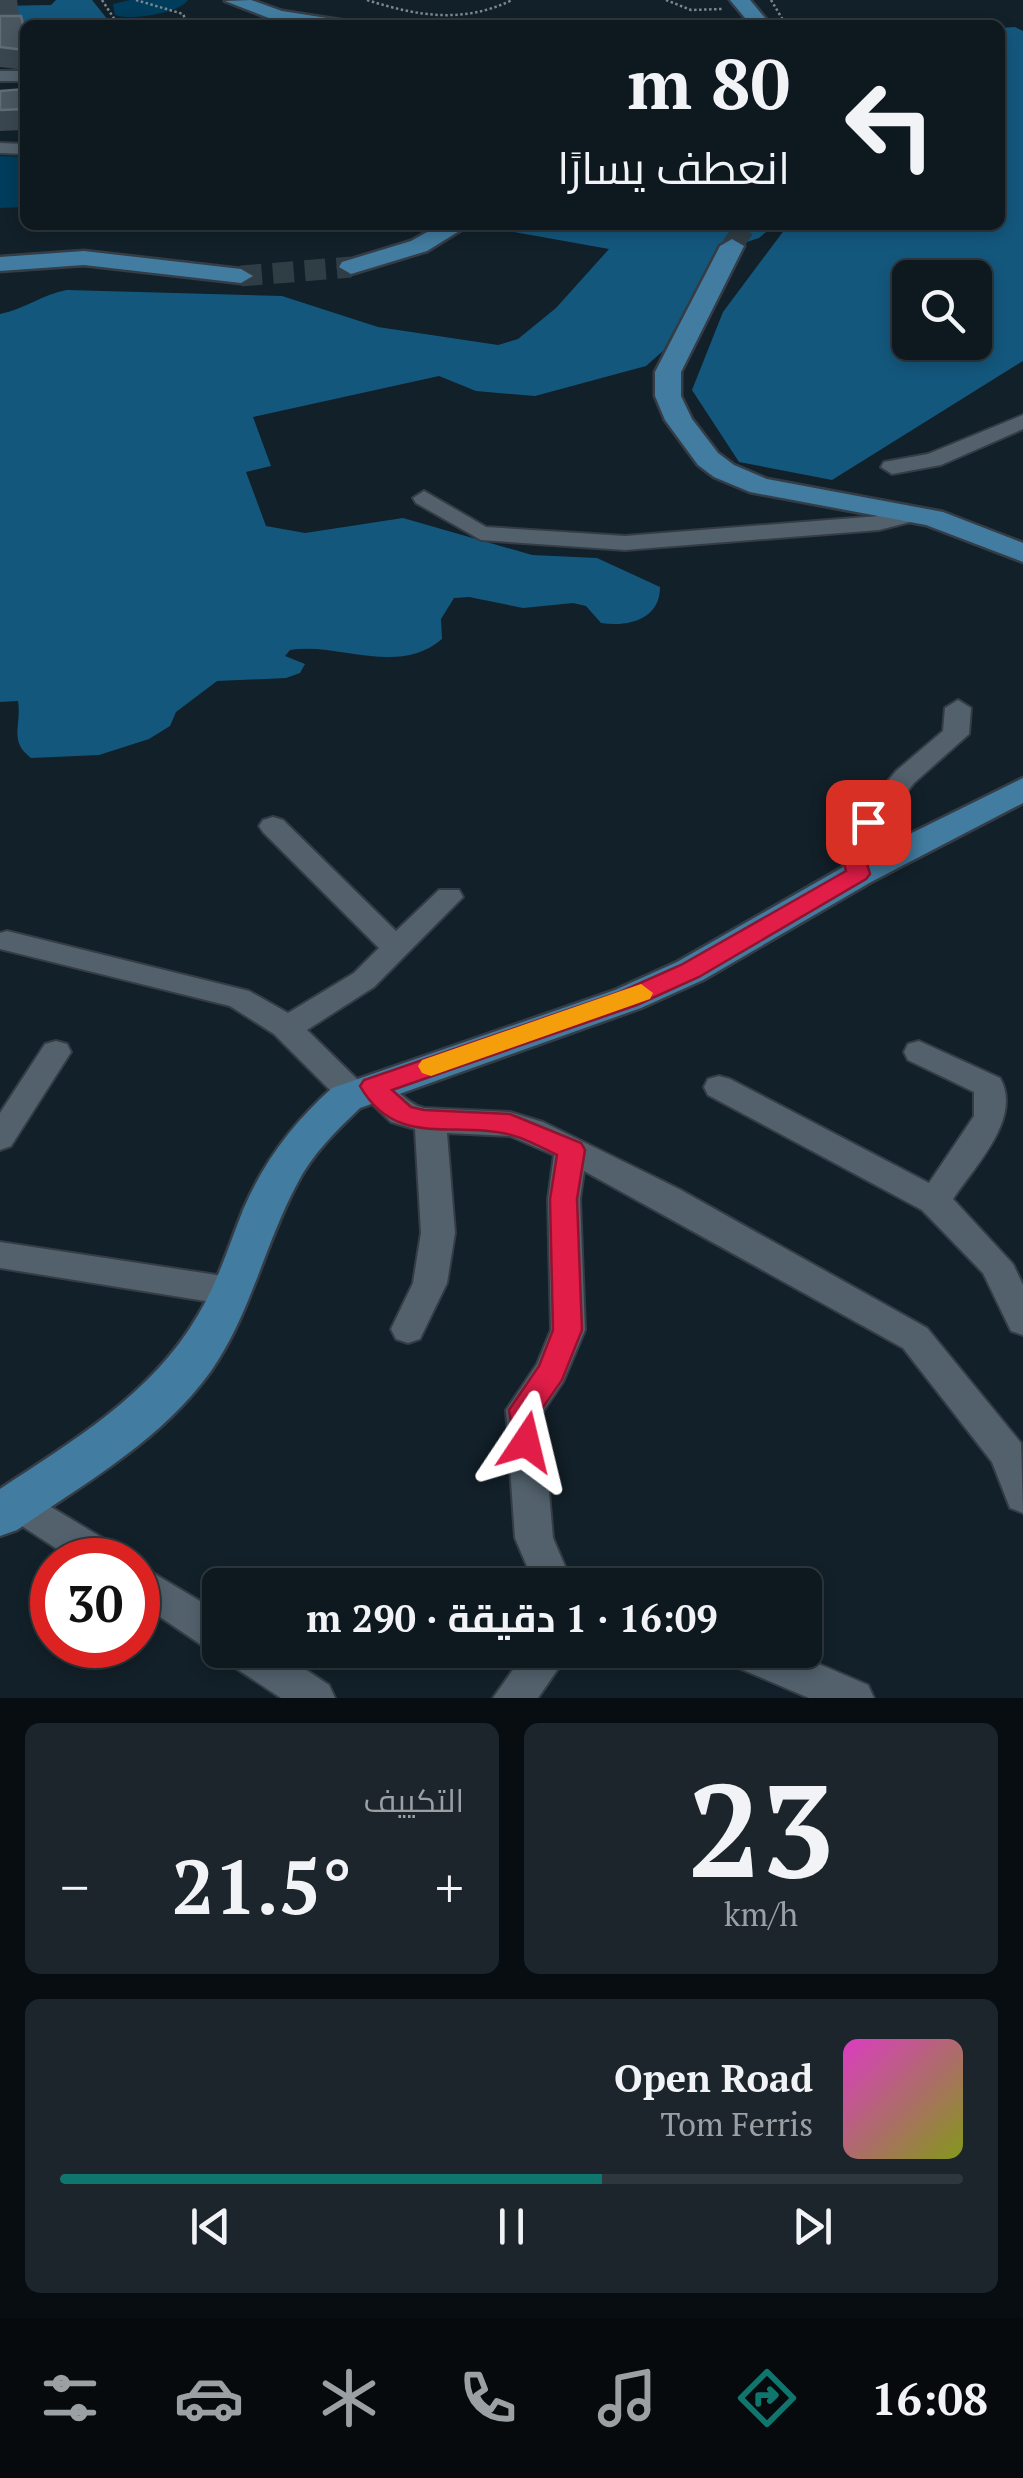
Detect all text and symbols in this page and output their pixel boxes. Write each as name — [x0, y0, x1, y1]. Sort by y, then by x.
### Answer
text: 80 m — [627, 36, 790, 129]
icon: left — [825, 60, 955, 190]
text: انعطف يسارًا — [557, 137, 790, 197]
map controls — [892, 260, 992, 360]
button: search — [892, 260, 992, 360]
pin — [826, 780, 911, 865]
icon: arrive — [841, 795, 896, 850]
position arrow — [474, 1390, 578, 1494]
speed limit sign: 30 — [30, 1538, 160, 1668]
text: 16:09 · 1 دقيقة · 290 m — [306, 1593, 718, 1643]
text: 23 — [688, 1742, 834, 1914]
text: التكييف — [364, 1779, 464, 1821]
text: 21.5° — [172, 1836, 352, 1935]
text: − — [60, 1850, 89, 1923]
text: + — [435, 1850, 464, 1923]
text: km/h — [724, 1893, 798, 1935]
text: Open Road — [614, 2053, 813, 2103]
text: Tom Ferris — [661, 2103, 813, 2145]
icon: previous — [183, 2199, 238, 2254]
icon: pause — [484, 2199, 539, 2254]
icon: next — [785, 2199, 840, 2254]
icon: filters — [35, 2363, 105, 2433]
icon: car — [174, 2363, 244, 2433]
icon: climate — [314, 2363, 384, 2433]
icon: phone — [453, 2363, 523, 2433]
icon: music — [592, 2363, 662, 2433]
icon: directions — [732, 2363, 802, 2433]
text: 16:08 — [871, 2368, 988, 2428]

